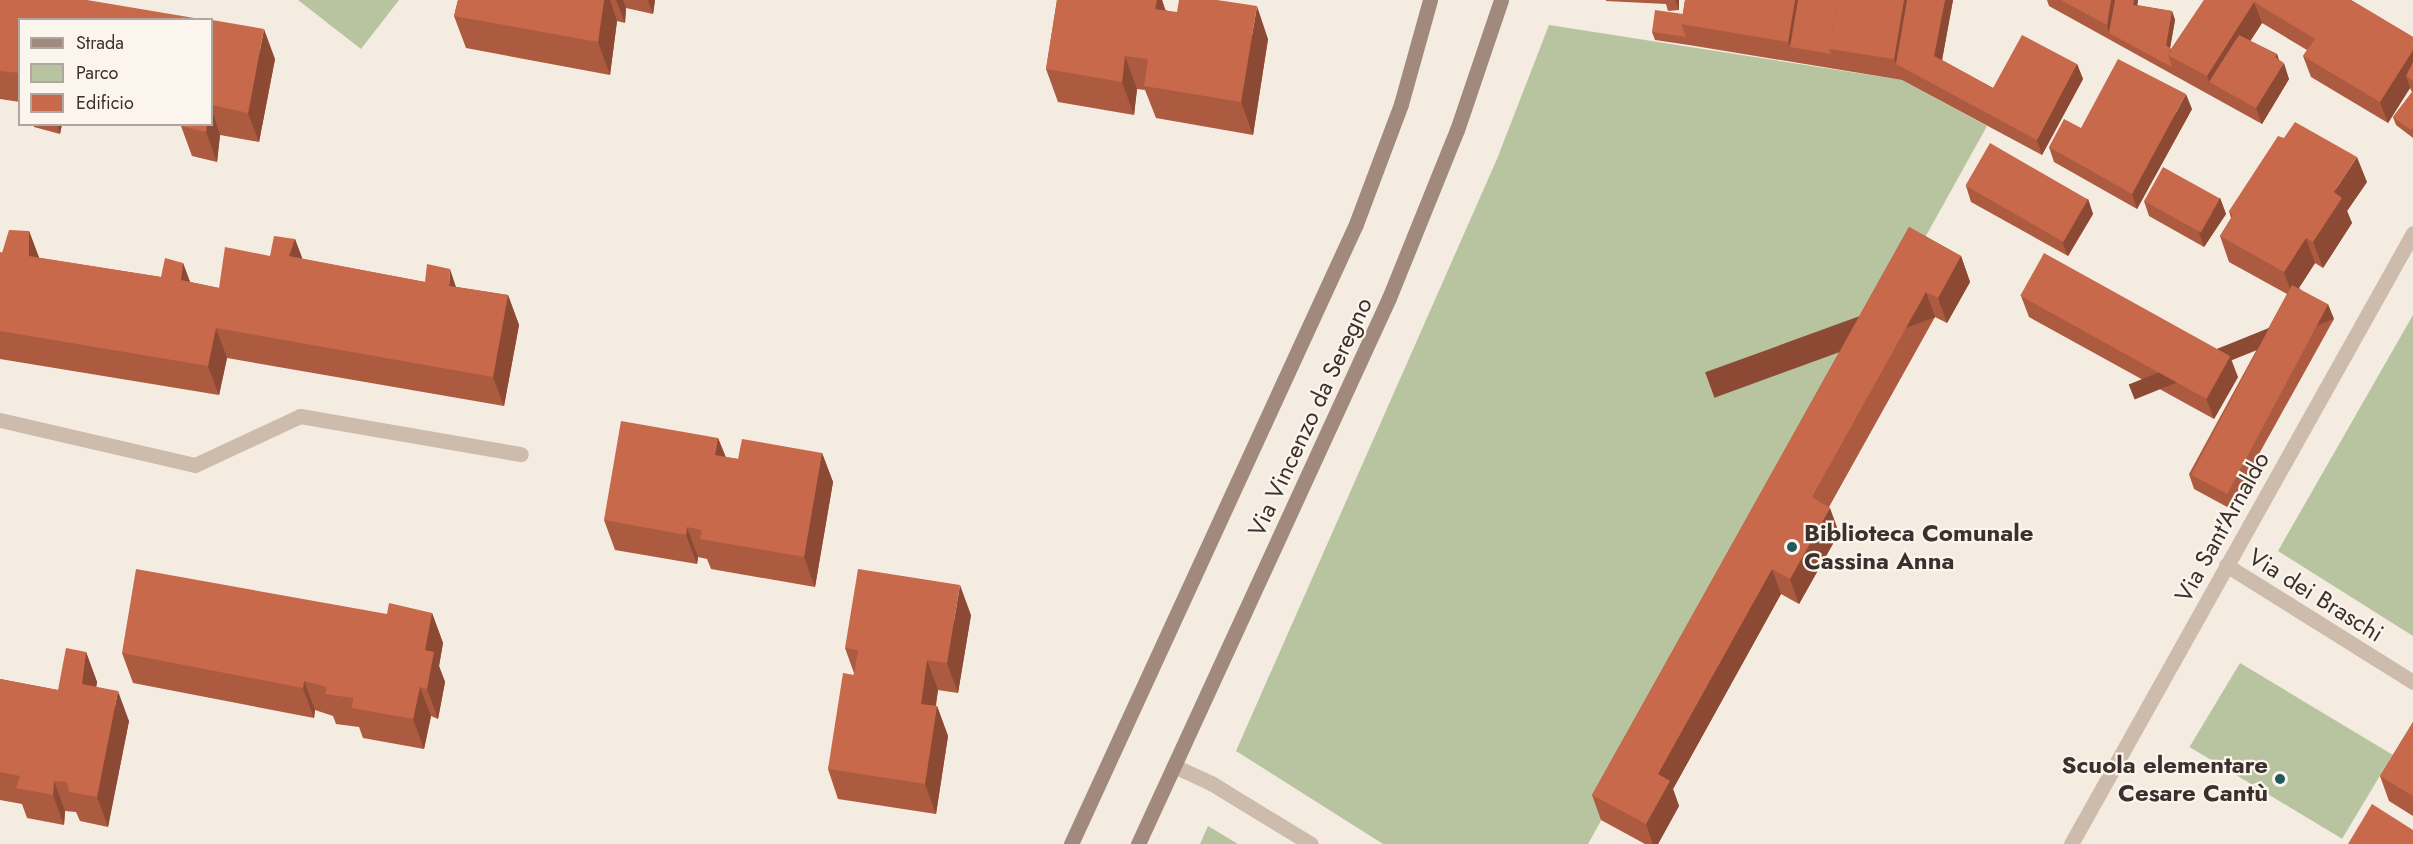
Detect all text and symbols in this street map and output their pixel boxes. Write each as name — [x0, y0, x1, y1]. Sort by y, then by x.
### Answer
legend — [18, 18, 213, 126]
text: Strada — [76, 30, 124, 56]
text: Parco — [76, 60, 118, 86]
text: Edificio — [76, 90, 134, 116]
street label: Via Vincenzo da Seregno — [1242, 293, 1378, 541]
street label: Via Sant'Arnaldo — [2169, 447, 2275, 607]
place label: Biblioteca Comunale Cassina Anna — [1804, 519, 2033, 575]
marker: Biblioteca Comunale Cassina Anna — [1785, 540, 1799, 554]
street label: Via dei Braschi — [2243, 542, 2389, 648]
place label: Scuola elementare Cesare Cantù — [2062, 751, 2268, 807]
marker: Scuola elementare Cesare Cantù — [2273, 772, 2287, 786]

